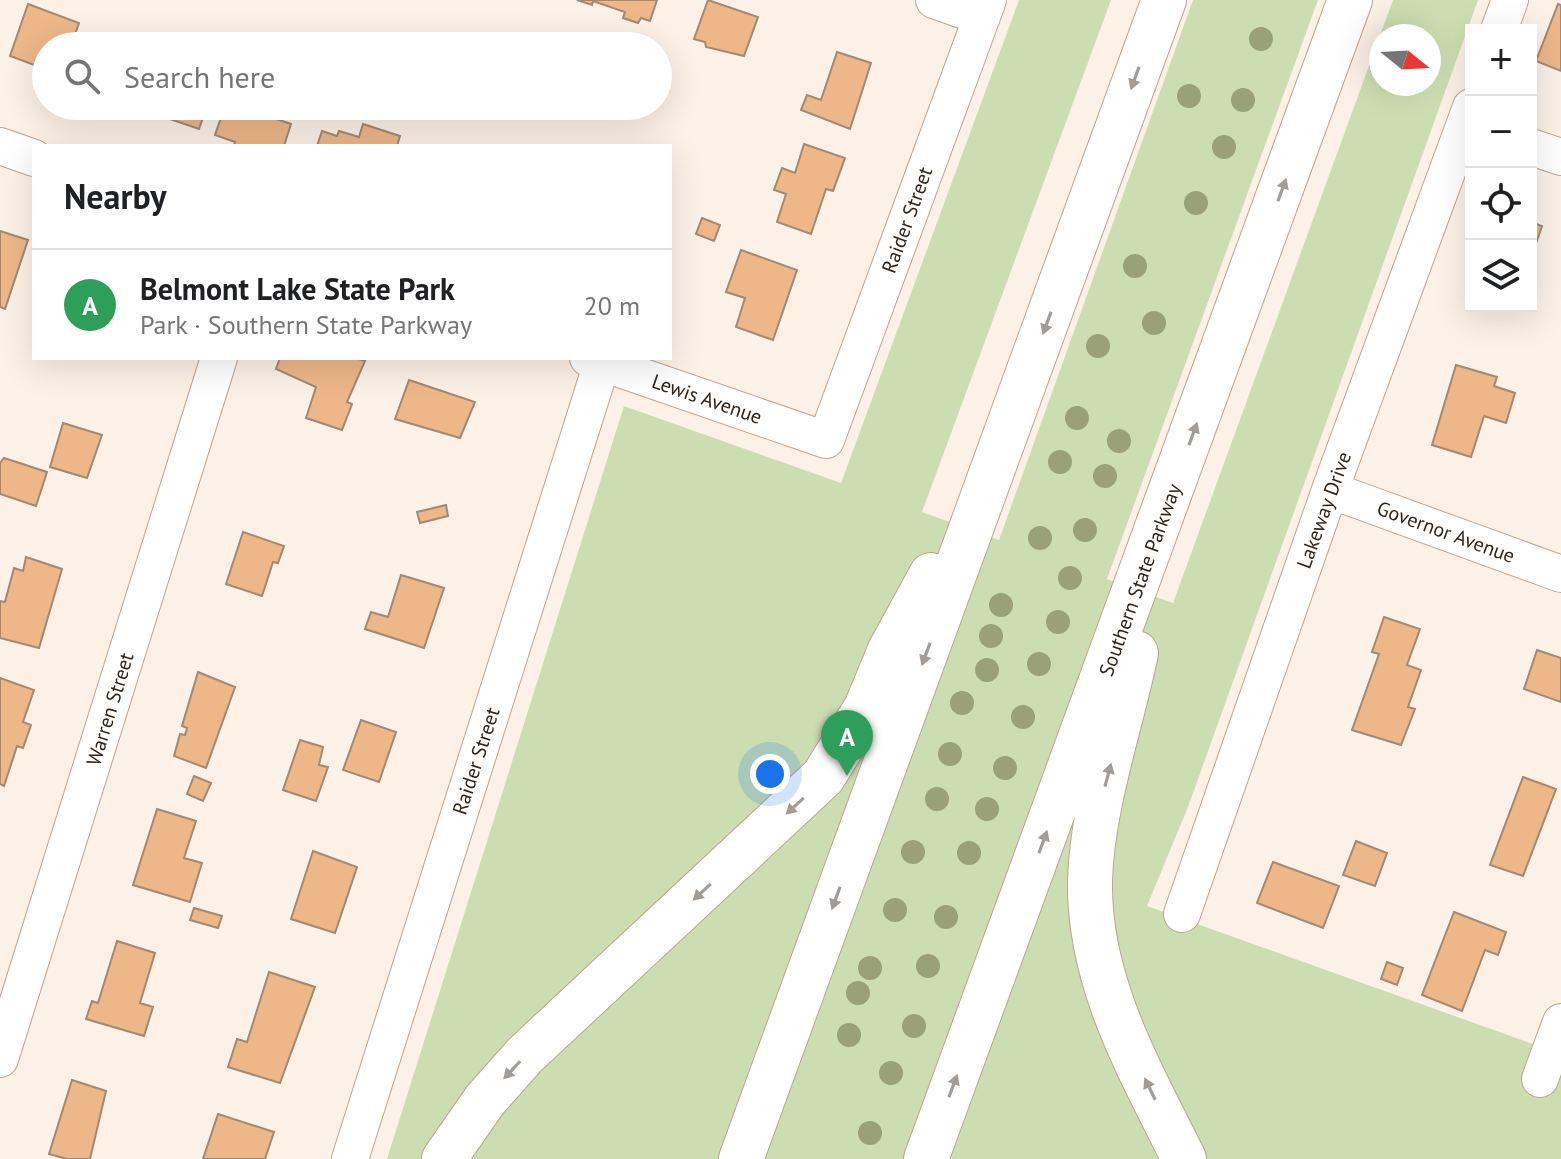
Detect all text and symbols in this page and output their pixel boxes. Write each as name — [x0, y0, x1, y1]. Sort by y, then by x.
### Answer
north arrow — [1369, 24, 1441, 96]
map controls — [1465, 24, 1537, 312]
button: + — [1465, 24, 1537, 96]
search box — [32, 32, 672, 120]
icon: search — [60, 54, 104, 98]
text: Search here — [124, 57, 275, 96]
one-way arrow — [1128, 66, 1141, 90]
button: − — [1465, 96, 1537, 168]
street label: Raider Street — [876, 163, 938, 277]
button: locate — [1465, 168, 1537, 240]
text: Nearby — [64, 174, 166, 218]
one-way arrow — [1276, 178, 1289, 202]
button: layers — [1465, 240, 1537, 312]
text: Belmont Lake State Park — [140, 269, 455, 308]
text: A — [82, 289, 98, 322]
text: 20 m — [584, 289, 640, 322]
text: Park · Southern State Parkway — [140, 308, 472, 341]
one-way arrow — [1040, 311, 1052, 335]
street label: Lewis Avenue — [649, 368, 765, 430]
one-way arrow — [1188, 422, 1200, 446]
street label: Lakeway Drive — [1291, 448, 1357, 572]
street label: Southern State Parkway — [1093, 479, 1187, 680]
street label: Governor Avenue — [1374, 495, 1518, 569]
one-way arrow — [919, 642, 931, 666]
street label: Warren Street — [80, 649, 140, 769]
street label: Raider Street — [446, 704, 506, 818]
pin: A — [821, 710, 873, 776]
your location — [750, 754, 790, 794]
one-way arrow — [1102, 763, 1114, 788]
one-way arrow — [786, 797, 805, 815]
one-way arrow — [1037, 830, 1050, 854]
one-way arrow — [693, 883, 712, 901]
one-way arrow — [830, 886, 842, 910]
one-way arrow — [503, 1060, 521, 1079]
one-way arrow — [947, 1074, 959, 1098]
one-way arrow — [1143, 1077, 1156, 1100]

